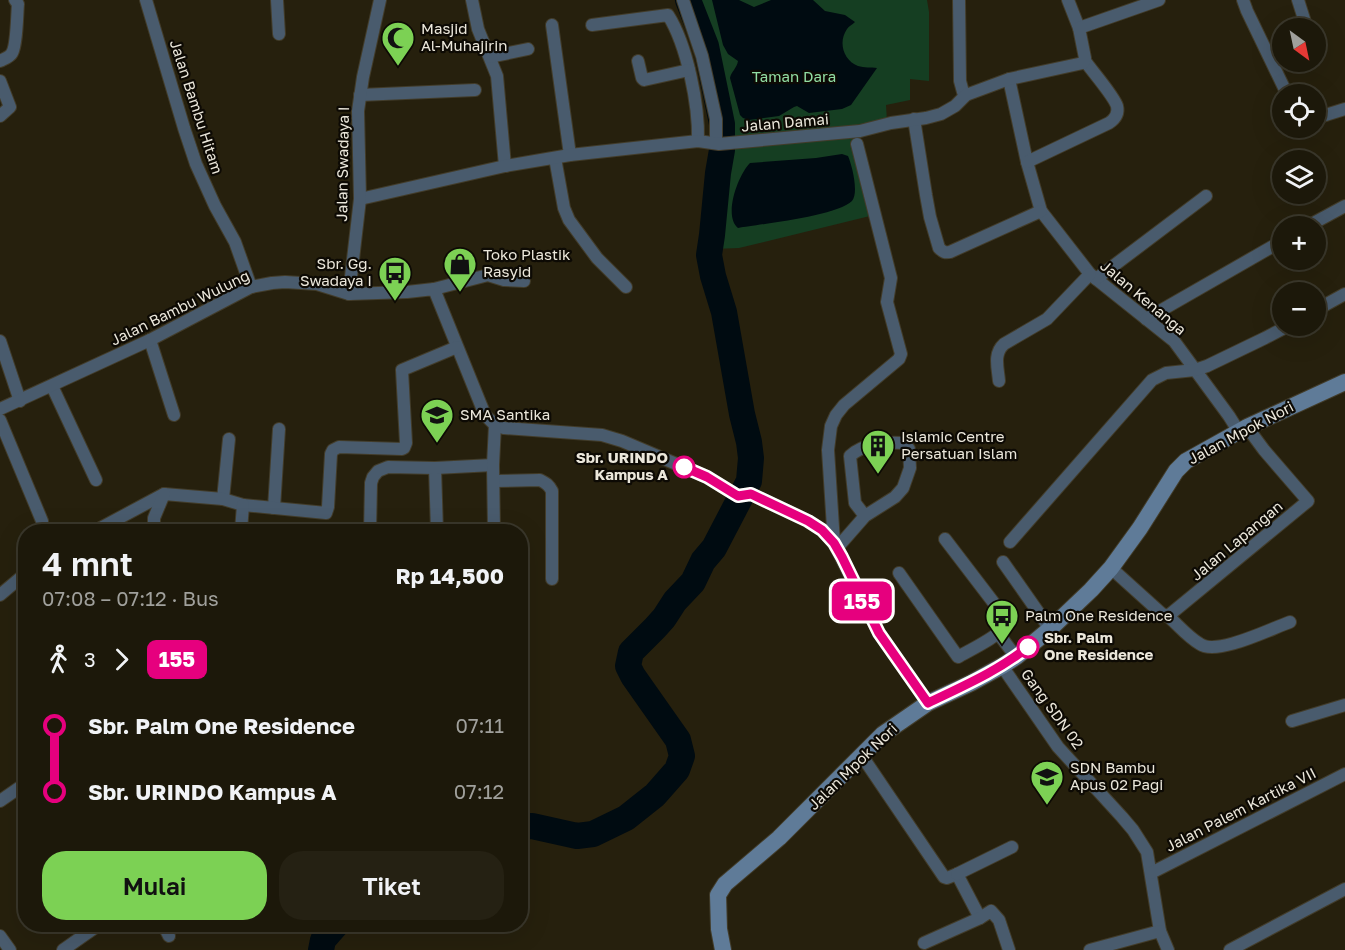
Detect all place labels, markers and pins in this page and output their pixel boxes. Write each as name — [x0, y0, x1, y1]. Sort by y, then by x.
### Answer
place label: Masjid Al-Muhajirin — [421, 19, 507, 54]
mosque icon: Masjid Al-Muhajirin — [380, 20, 416, 67]
place label: Toko Plastik Rasyid — [483, 245, 571, 280]
shop icon: Toko Plastik Rasyid — [442, 246, 478, 293]
place label: Sbr. Gg. Swadaya I — [300, 254, 372, 289]
bus stop icon: Sbr. Gg. Swadaya I — [377, 255, 413, 302]
school or university icon: SMA Santika — [419, 397, 455, 444]
place label: SMA Santika — [460, 405, 550, 423]
place label: Islamic Centre Persatuan Islam — [901, 427, 1017, 462]
building icon: Islamic Centre Persatuan Islam — [860, 428, 896, 475]
place label: Sbr. URINDO Kampus A — [576, 448, 668, 483]
marker: Sbr. URINDO Kampus A — [673, 456, 695, 478]
bus stop icon: Palm One Residence — [984, 598, 1020, 645]
place label: Palm One Residence — [1025, 606, 1173, 624]
place label: Sbr. Palm One Residence — [1044, 628, 1154, 663]
marker: Sbr. Palm One Residence — [1017, 636, 1039, 658]
place label: SDN Bambu Apus 02 Pagi — [1070, 758, 1163, 793]
school or university icon: SDN Bambu Apus 02 Pagi — [1029, 759, 1065, 806]

